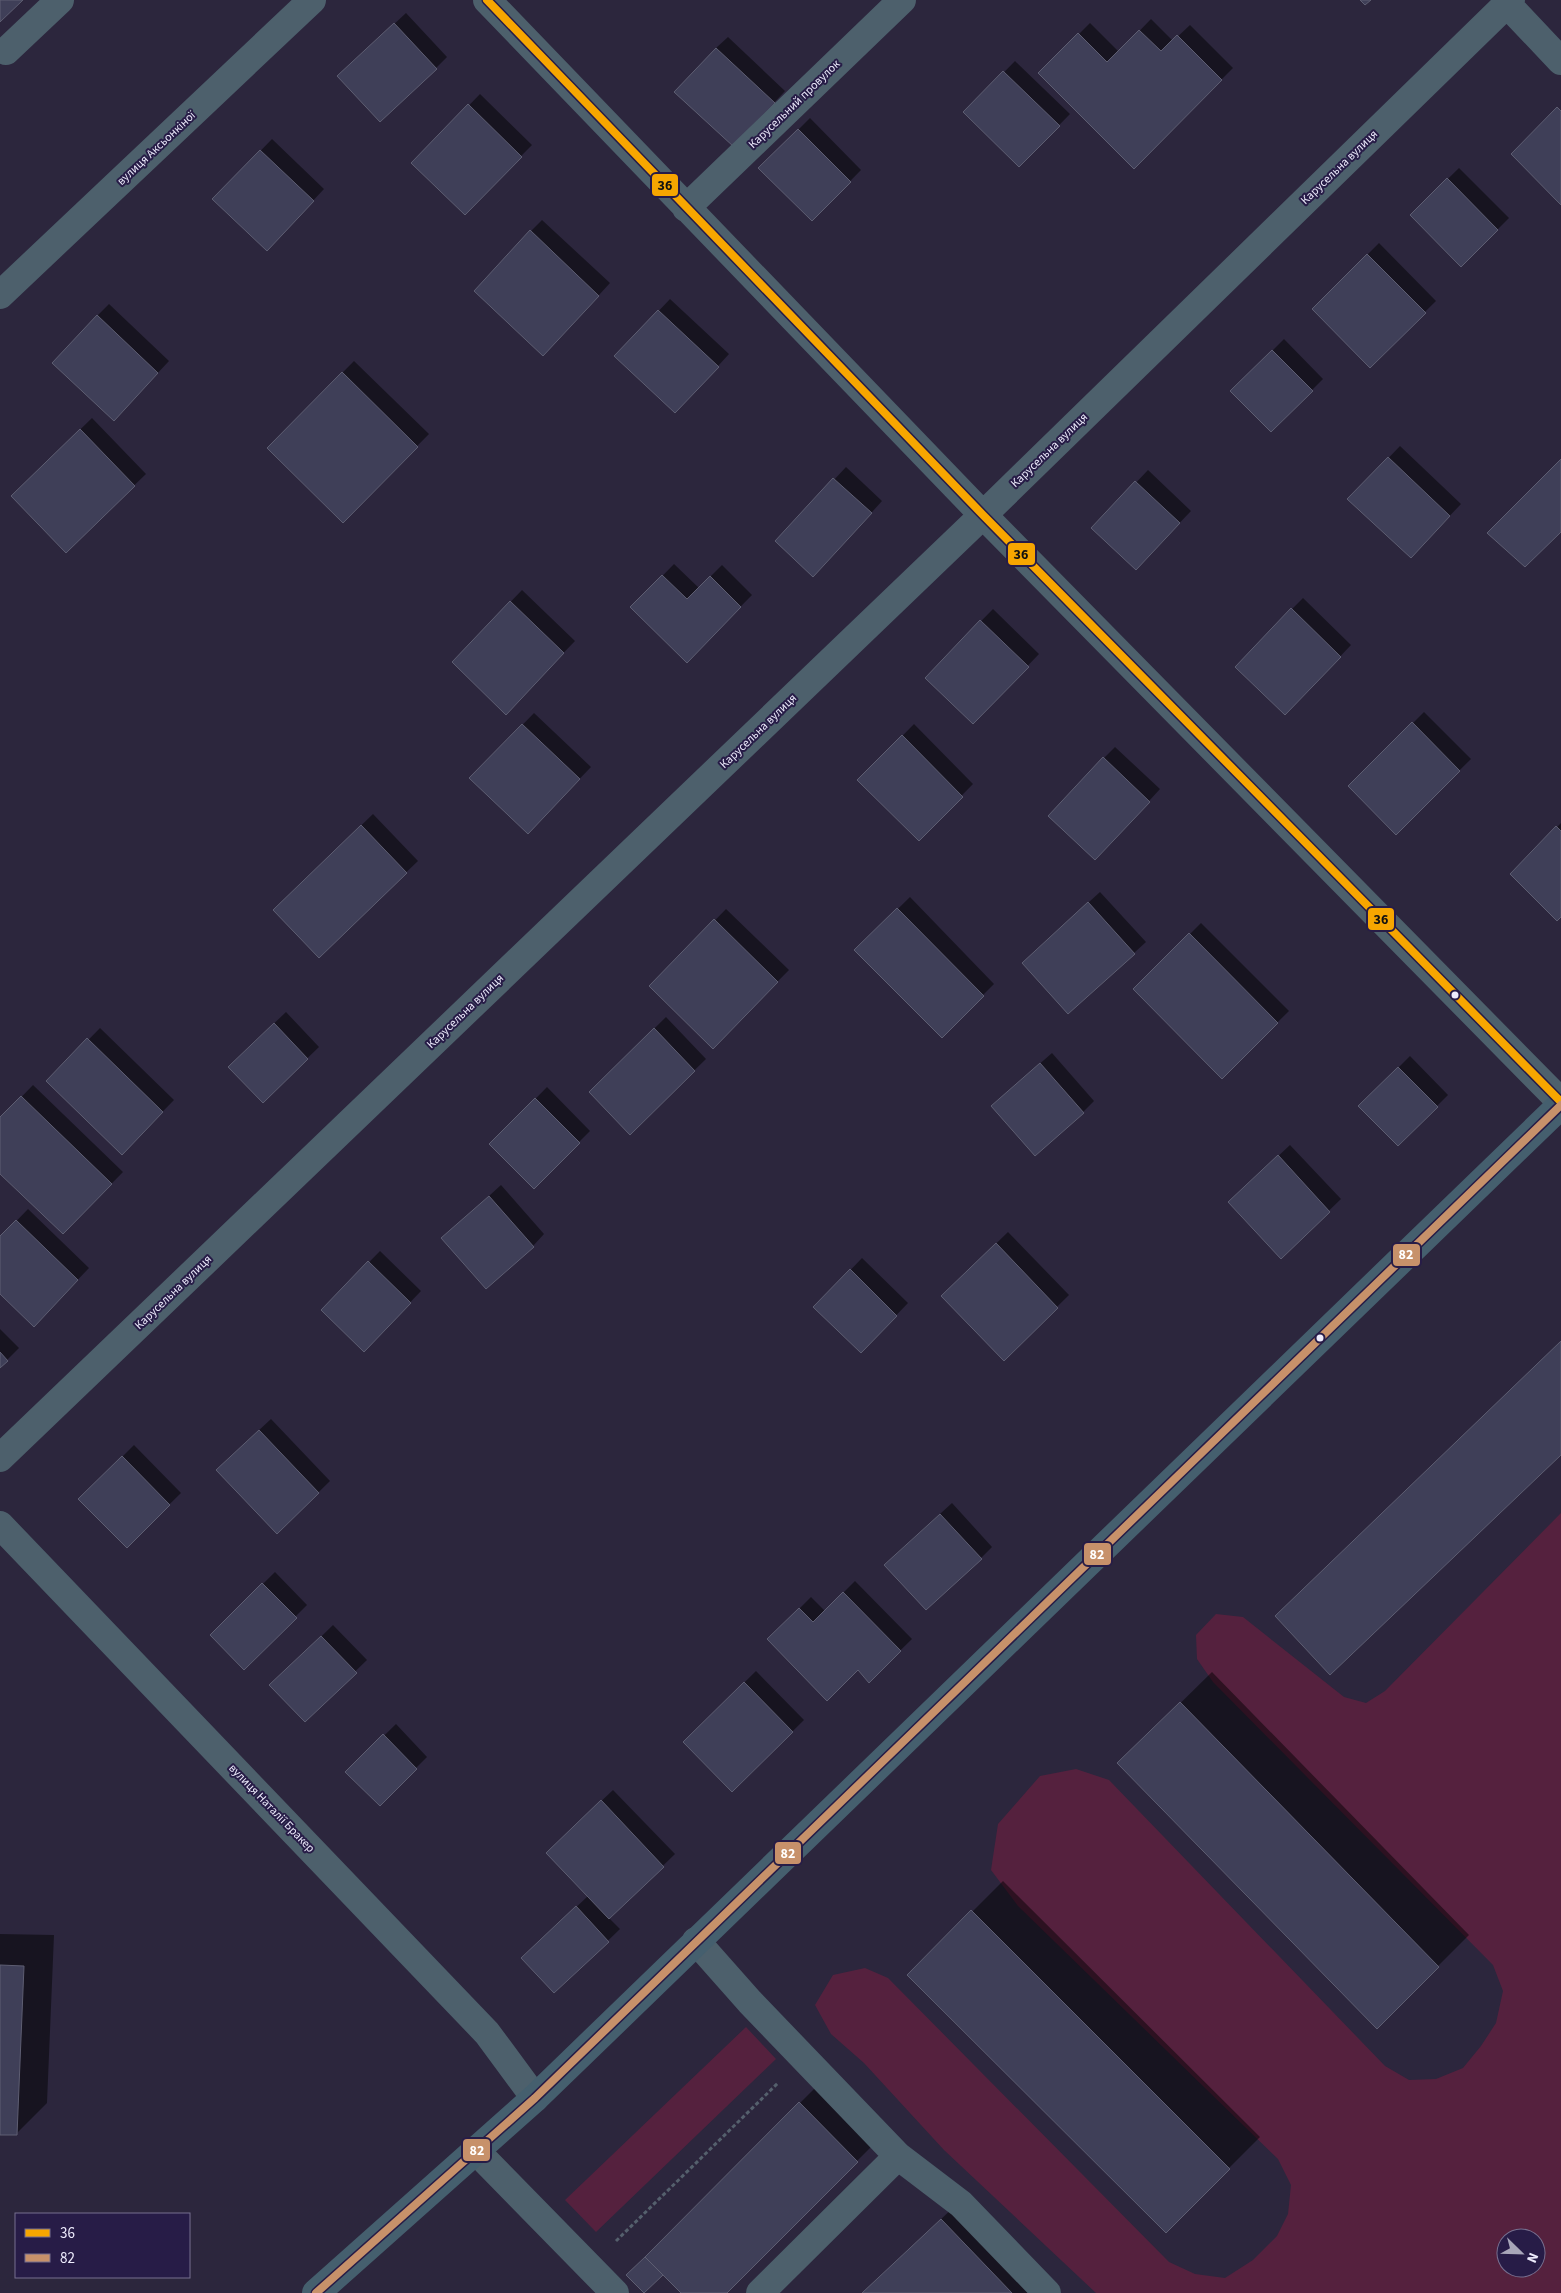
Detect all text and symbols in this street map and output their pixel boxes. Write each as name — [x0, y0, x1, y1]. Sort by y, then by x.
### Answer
street label: Карусельний провулок — [745, 56, 844, 153]
street label: вулиця Аксьонкіної — [113, 107, 200, 189]
street label: Карусельна вулиця — [1297, 126, 1382, 209]
line badge: 36 — [651, 173, 679, 197]
text: 36 — [658, 176, 672, 196]
street label: Карусельна вулиця — [1007, 409, 1092, 492]
line badge: 36 — [1007, 542, 1036, 566]
text: 36 — [1014, 545, 1028, 565]
street label: Карусельна вулиця — [716, 690, 801, 773]
line badge: 36 — [1367, 907, 1395, 931]
text: 36 — [1374, 910, 1388, 930]
street label: Карусельна вулиця — [423, 970, 508, 1053]
unlabelled marker — [1450, 990, 1460, 1000]
line badge: 82 — [1392, 1243, 1421, 1267]
text: 82 — [1399, 1245, 1413, 1265]
street label: Карусельна вулиця — [131, 1251, 216, 1334]
unlabelled marker — [1315, 1333, 1325, 1343]
line badge: 82 — [1083, 1542, 1112, 1566]
text: 82 — [1090, 1545, 1104, 1565]
street label: вулиця Наталії Бракер — [225, 1760, 319, 1857]
line badge: 82 — [774, 1841, 802, 1865]
text: 82 — [781, 1844, 795, 1864]
line badge: 82 — [462, 2138, 491, 2162]
text: 82 — [470, 2141, 484, 2161]
legend — [15, 2213, 190, 2278]
text: 36 — [60, 2223, 75, 2244]
north arrow — [1496, 2228, 1546, 2278]
text: 82 — [60, 2248, 75, 2269]
text: N — [1521, 2249, 1543, 2266]

